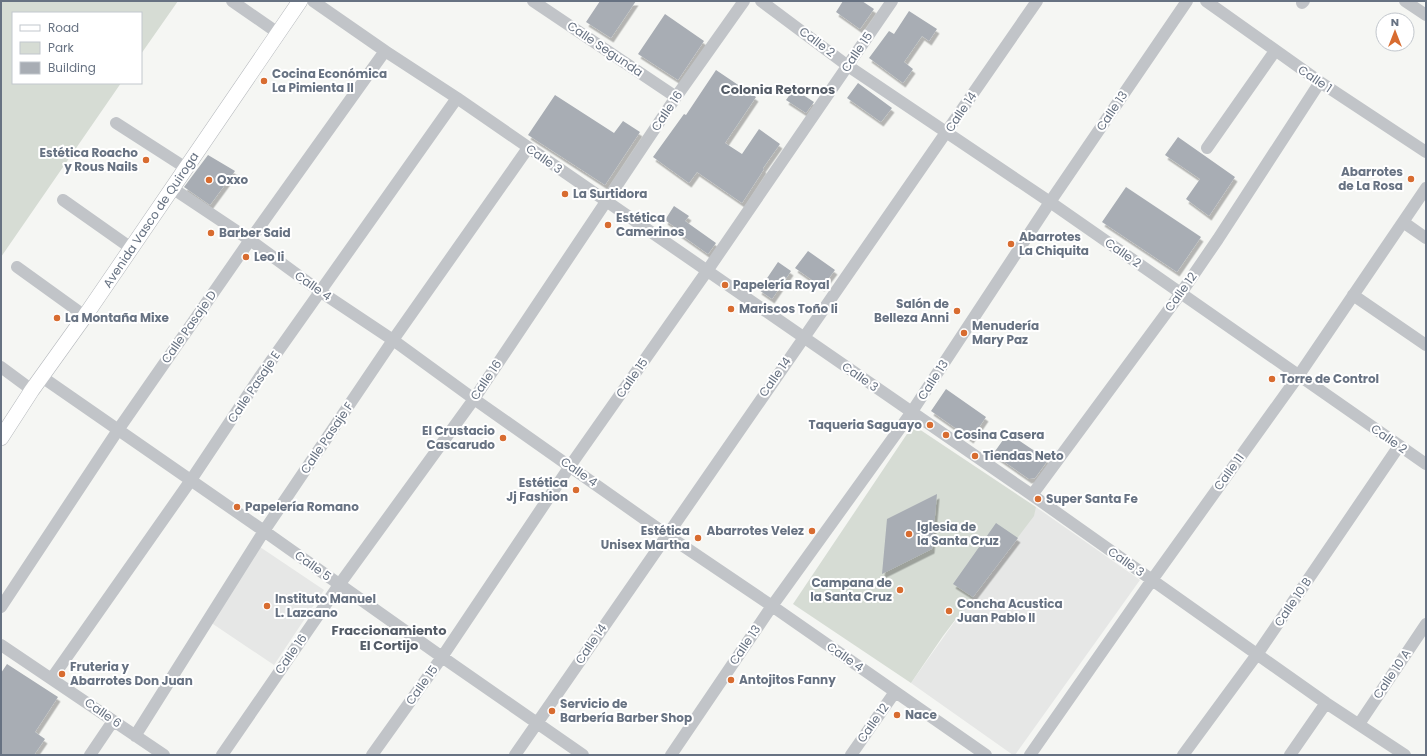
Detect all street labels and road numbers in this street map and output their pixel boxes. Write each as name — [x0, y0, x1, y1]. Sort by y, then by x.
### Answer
street label: Calle Segunda — [564, 17, 647, 80]
street label: Calle 2 — [796, 23, 839, 61]
street label: Calle 15 — [837, 28, 876, 75]
street label: Calle 1 — [1295, 61, 1336, 96]
street label: Calle 16 — [647, 87, 686, 134]
street label: Calle 13 — [1092, 87, 1131, 134]
street label: Calle 14 — [941, 88, 981, 135]
street label: Calle 3 — [523, 140, 566, 177]
street label: Avenida Vasco de Quiroga — [99, 149, 202, 291]
street label: Calle 2 — [1102, 234, 1145, 271]
street label: Calle 4 — [291, 267, 336, 305]
street label: Calle 12 — [1161, 269, 1201, 315]
street label: Calle Pasaje D — [157, 287, 220, 367]
street label: Calle Pasaje E — [223, 348, 284, 426]
street label: Calle 14 — [755, 353, 795, 400]
street label: Calle 15 — [612, 354, 652, 401]
street label: Calle 16 — [466, 356, 505, 403]
street label: Calle 13 — [913, 356, 952, 403]
street label: Calle 3 — [839, 358, 882, 395]
street label: Calle Pasaje F — [296, 399, 357, 477]
street label: Calle 2 — [1368, 420, 1411, 457]
street label: Calle 11 — [1209, 450, 1248, 494]
street label: Calle 4 — [557, 453, 602, 491]
street label: Calle 3 — [1105, 543, 1148, 580]
street label: Calle 5 — [292, 547, 335, 585]
street label: Calle 10 B — [1270, 574, 1315, 630]
street label: Calle 14 — [571, 620, 611, 667]
street label: Calle 13 — [725, 621, 764, 668]
street label: Calle 16 — [271, 630, 311, 677]
street label: Calle 4 — [823, 638, 868, 676]
street label: Calle 10 A — [1369, 646, 1414, 702]
street label: Calle 15 — [401, 661, 442, 708]
street label: Calle 6 — [81, 694, 125, 731]
street label: Calle 12 — [853, 699, 892, 746]

